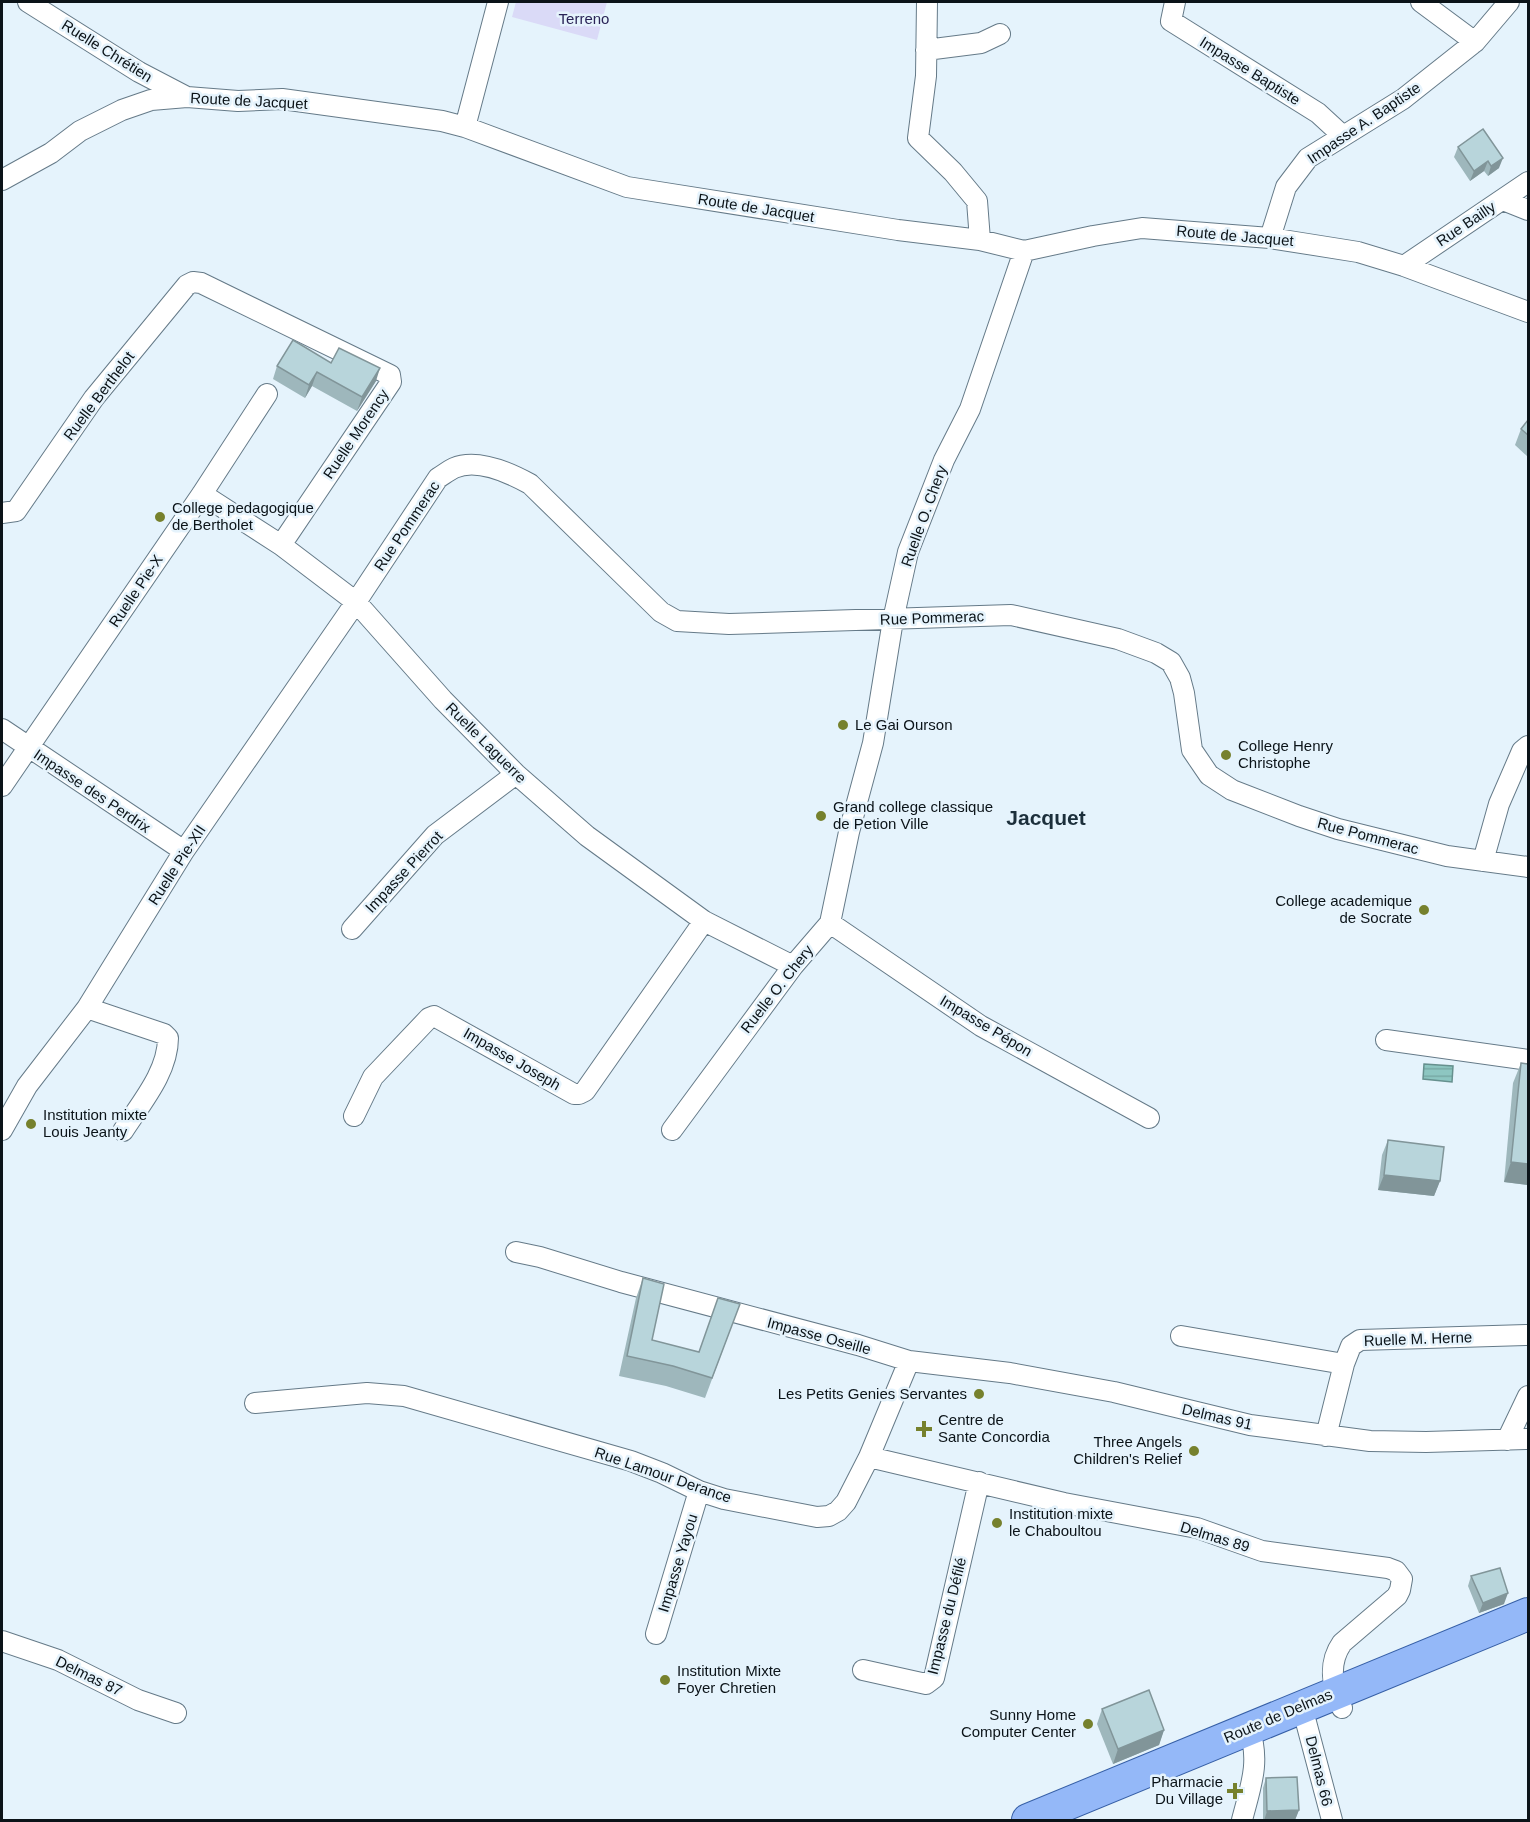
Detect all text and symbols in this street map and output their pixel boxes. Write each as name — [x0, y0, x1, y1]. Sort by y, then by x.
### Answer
park label: Terreno — [559, 10, 609, 27]
street label: Ruelle Chrétien — [59, 16, 156, 85]
street label: Impasse Baptiste — [1197, 33, 1304, 108]
street label: Impasse A. Baptiste — [1304, 78, 1423, 167]
street label: Route de Jacquet — [190, 89, 309, 112]
street label: Route de Jacquet — [697, 190, 816, 225]
street label: Rue Bailly — [1433, 197, 1499, 250]
street label: Route de Jacquet — [1176, 222, 1295, 249]
street label: Ruelle Berthelot — [60, 347, 138, 443]
street label: Ruelle Morency — [319, 385, 392, 482]
street label: Ruelle O. Chery — [897, 462, 950, 569]
street label: Rue Pommerac — [370, 477, 443, 574]
place label: College pedagogique de Bertholet — [172, 499, 314, 533]
marker: College pedagogique de Bertholet — [153, 510, 167, 524]
street label: Ruelle Pie-X — [105, 551, 166, 630]
street label: Rue Pommerac — [880, 607, 985, 628]
street label: Ruelle Laguerre — [443, 699, 530, 786]
place label: Le Gai Ourson — [855, 716, 953, 733]
marker: Le Gai Ourson — [836, 718, 850, 732]
place label: College Henry Christophe — [1238, 737, 1334, 771]
street label: Impasse des Perdrix — [31, 745, 154, 836]
marker: College Henry Christophe — [1219, 748, 1233, 762]
place label: Grand college classique de Petion Ville — [833, 798, 993, 832]
district label: Jacquet — [1006, 806, 1086, 829]
marker: Grand college classique de Petion Ville — [814, 809, 828, 823]
street label: Rue Pommerac — [1316, 814, 1421, 857]
street label: Ruelle Pie-XII — [144, 822, 209, 908]
street label: Impasse Pierrot — [362, 827, 446, 916]
place label: College academique de Socrate — [1275, 892, 1412, 926]
marker: College academique de Socrate — [1417, 903, 1431, 917]
street label: Ruelle O. Chery — [737, 941, 816, 1036]
street label: Impasse Pépon — [937, 991, 1035, 1060]
street label: Impasse Joseph — [461, 1024, 564, 1093]
place label: Institution mixte Louis Jeanty — [43, 1106, 147, 1140]
marker: Institution mixte Louis Jeanty — [24, 1117, 38, 1131]
street label: Impasse Oseille — [765, 1313, 873, 1358]
street label: Ruelle M. Herne — [1364, 1328, 1472, 1349]
place label: Les Petits Genies Servantes — [778, 1385, 967, 1402]
marker: Les Petits Genies Servantes — [972, 1387, 986, 1401]
street label: Delmas 91 — [1180, 1400, 1254, 1433]
place label: Centre de Sante Concordia — [938, 1411, 1050, 1445]
marker: Centre de Sante Concordia — [915, 1420, 933, 1438]
place label: Three Angels Children's Relief — [1073, 1433, 1183, 1467]
street label: Rue Lamour Derance — [593, 1443, 734, 1506]
marker: Three Angels Children's Relief — [1187, 1444, 1201, 1458]
place label: Institution mixte le Chaboultou — [1009, 1505, 1113, 1539]
street label: Impasse Yayou — [654, 1512, 701, 1614]
marker: Institution mixte le Chaboultou — [990, 1516, 1004, 1530]
street label: Delmas 89 — [1178, 1518, 1252, 1555]
street label: Impasse du Défilé — [924, 1556, 969, 1676]
street label: Delmas 87 — [53, 1652, 125, 1699]
place label: Institution Mixte Foyer Chretien — [677, 1662, 781, 1696]
marker: Institution Mixte Foyer Chretien — [658, 1673, 672, 1687]
street label: Route de Delmas — [1221, 1685, 1334, 1746]
place label: Sunny Home Computer Center — [961, 1706, 1076, 1740]
marker: Sunny Home Computer Center — [1081, 1717, 1095, 1731]
street label: Delmas 66 — [1303, 1734, 1336, 1808]
place label: Pharmacie Du Village — [1151, 1773, 1223, 1807]
marker: Pharmacie Du Village — [1228, 1784, 1242, 1798]

